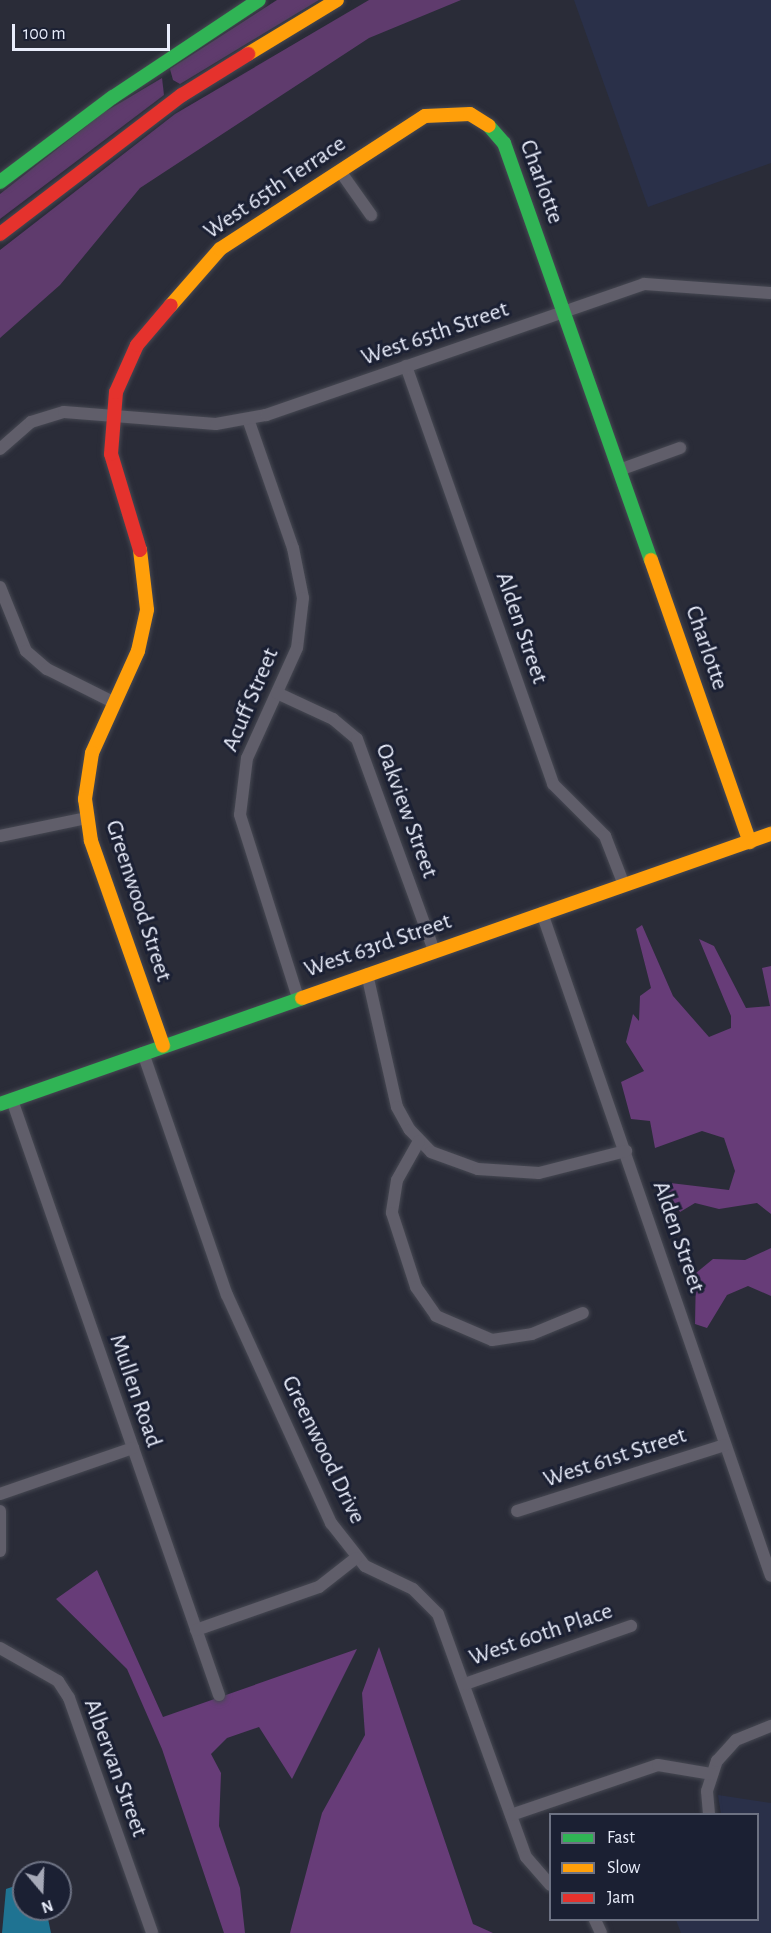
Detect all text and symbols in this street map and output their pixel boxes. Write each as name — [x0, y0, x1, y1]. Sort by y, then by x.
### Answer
scale bar — [15, 12, 172, 50]
text: 100 m — [23, 25, 66, 43]
street label: West 65th Terrace — [198, 130, 352, 246]
street label: Charlotte — [513, 136, 569, 228]
street label: West 65th Street — [358, 295, 512, 373]
street label: Alden Street — [488, 568, 554, 688]
street label: Charlotte — [678, 602, 734, 694]
street label: Acuff Street — [216, 644, 286, 756]
street label: Oakview Street — [368, 740, 444, 882]
street label: Greenwood Street — [98, 817, 178, 985]
street label: West 63rd Street — [301, 907, 455, 985]
street label: Alden Street — [645, 1177, 711, 1297]
street label: Mullen Road — [102, 1331, 168, 1451]
street label: Greenwood Drive — [275, 1371, 371, 1529]
street label: West 61st Street — [540, 1421, 690, 1495]
street label: West 60th Place — [466, 1597, 616, 1673]
street label: Albervan Street — [77, 1695, 153, 1841]
legend — [549, 1813, 759, 1921]
text: Fast — [607, 1829, 635, 1847]
text: Slow — [607, 1859, 640, 1877]
north arrow — [12, 1861, 72, 1921]
text: Jam — [607, 1889, 635, 1907]
text: N — [39, 1897, 55, 1916]

